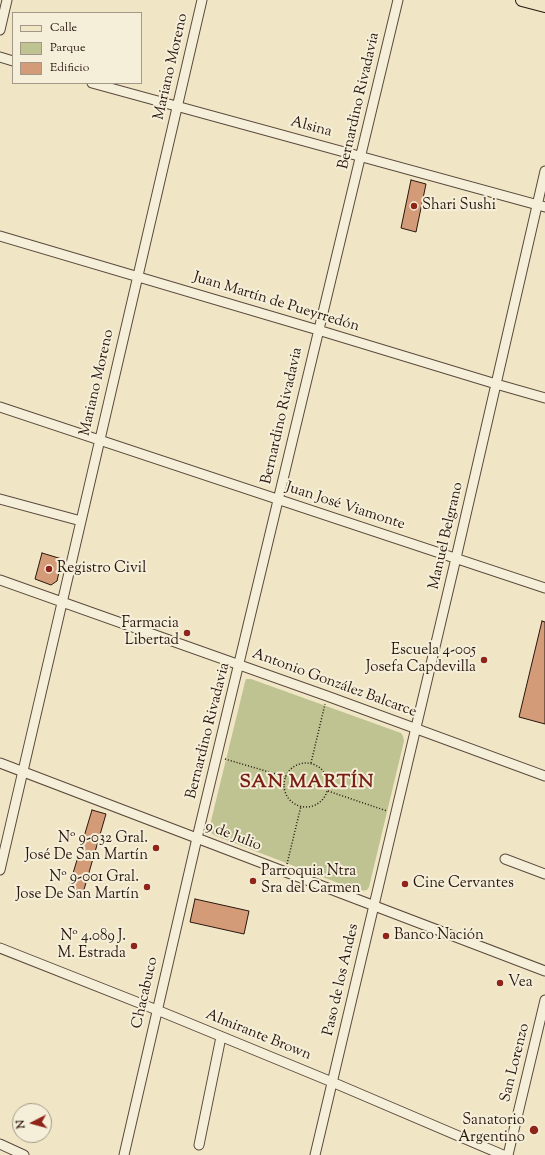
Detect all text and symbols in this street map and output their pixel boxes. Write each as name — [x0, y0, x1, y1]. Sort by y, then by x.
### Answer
legend — [12, 12, 142, 84]
street label: Mariano Moreno — [151, 12, 193, 122]
text: Calle — [50, 19, 77, 37]
street label: Bernardino Rivadavia — [336, 31, 384, 171]
text: Parque — [50, 39, 86, 57]
text: Edificio — [50, 59, 89, 77]
street label: Alsina — [288, 114, 334, 142]
place label: Shari Sushi — [422, 197, 496, 215]
marker: Shari Sushi — [409, 201, 419, 211]
street label: Juan Martín de Pueyrredón — [191, 269, 361, 337]
street label: Mariano Moreno — [77, 328, 119, 438]
street label: Bernardino Rivadavia — [259, 346, 307, 486]
street label: Juan José Viamonte — [283, 479, 407, 535]
street label: Manuel Belgrano — [426, 481, 468, 591]
place label: Registro Civil — [57, 560, 146, 578]
marker: Registro Civil — [44, 564, 54, 574]
place label: Farmacia Libertad — [122, 615, 179, 650]
marker: Farmacia Libertad — [182, 628, 192, 638]
place label: Escuela 4-005 Josefa Capdevilla — [366, 642, 476, 677]
street label: Antonio González Balcarce — [249, 646, 419, 722]
marker: Escuela 4-005 Josefa Capdevilla — [479, 655, 489, 665]
street label: Bernardino Rivadavia — [183, 661, 235, 801]
district label: SAN MARTÍN — [239, 773, 375, 795]
street label: 9 de Julio — [202, 818, 264, 856]
place label: Nº 9-032 Gral. José De San Martín — [25, 830, 148, 865]
marker: Nº 9-032 Gral. José De San Martín — [151, 843, 161, 853]
place label: Parroquia Ntra Sra del Carmen — [261, 863, 361, 898]
place label: Nº 9-001 Gral. Jose De San Martín — [16, 869, 139, 904]
place label: Cine Cervantes — [413, 875, 514, 893]
marker: Parroquia Ntra Sra del Carmen — [248, 876, 258, 886]
marker: Cine Cervantes — [400, 879, 410, 889]
marker: Nº 9-001 Gral. Jose De San Martín — [142, 882, 152, 892]
street label: Paso de los Andes — [320, 922, 364, 1038]
place label: Banco Nación — [394, 927, 484, 945]
place label: Nº 4.089 J. M. Estrada — [57, 928, 126, 963]
marker: Banco Nación — [381, 931, 391, 941]
marker: Nº 4.089 J. M. Estrada — [129, 941, 139, 951]
street label: Chacabuco — [129, 955, 163, 1031]
place label: Vea — [508, 974, 533, 992]
marker: Vea — [495, 978, 505, 988]
street label: Almirante Brown — [202, 1007, 314, 1065]
street label: San Lorenzo — [498, 1022, 534, 1104]
north arrow — [12, 1103, 52, 1143]
place label: Sanatorio Argentino — [458, 1112, 525, 1147]
text: N — [13, 1119, 29, 1129]
marker: Sanatorio Argentino — [528, 1124, 540, 1136]

